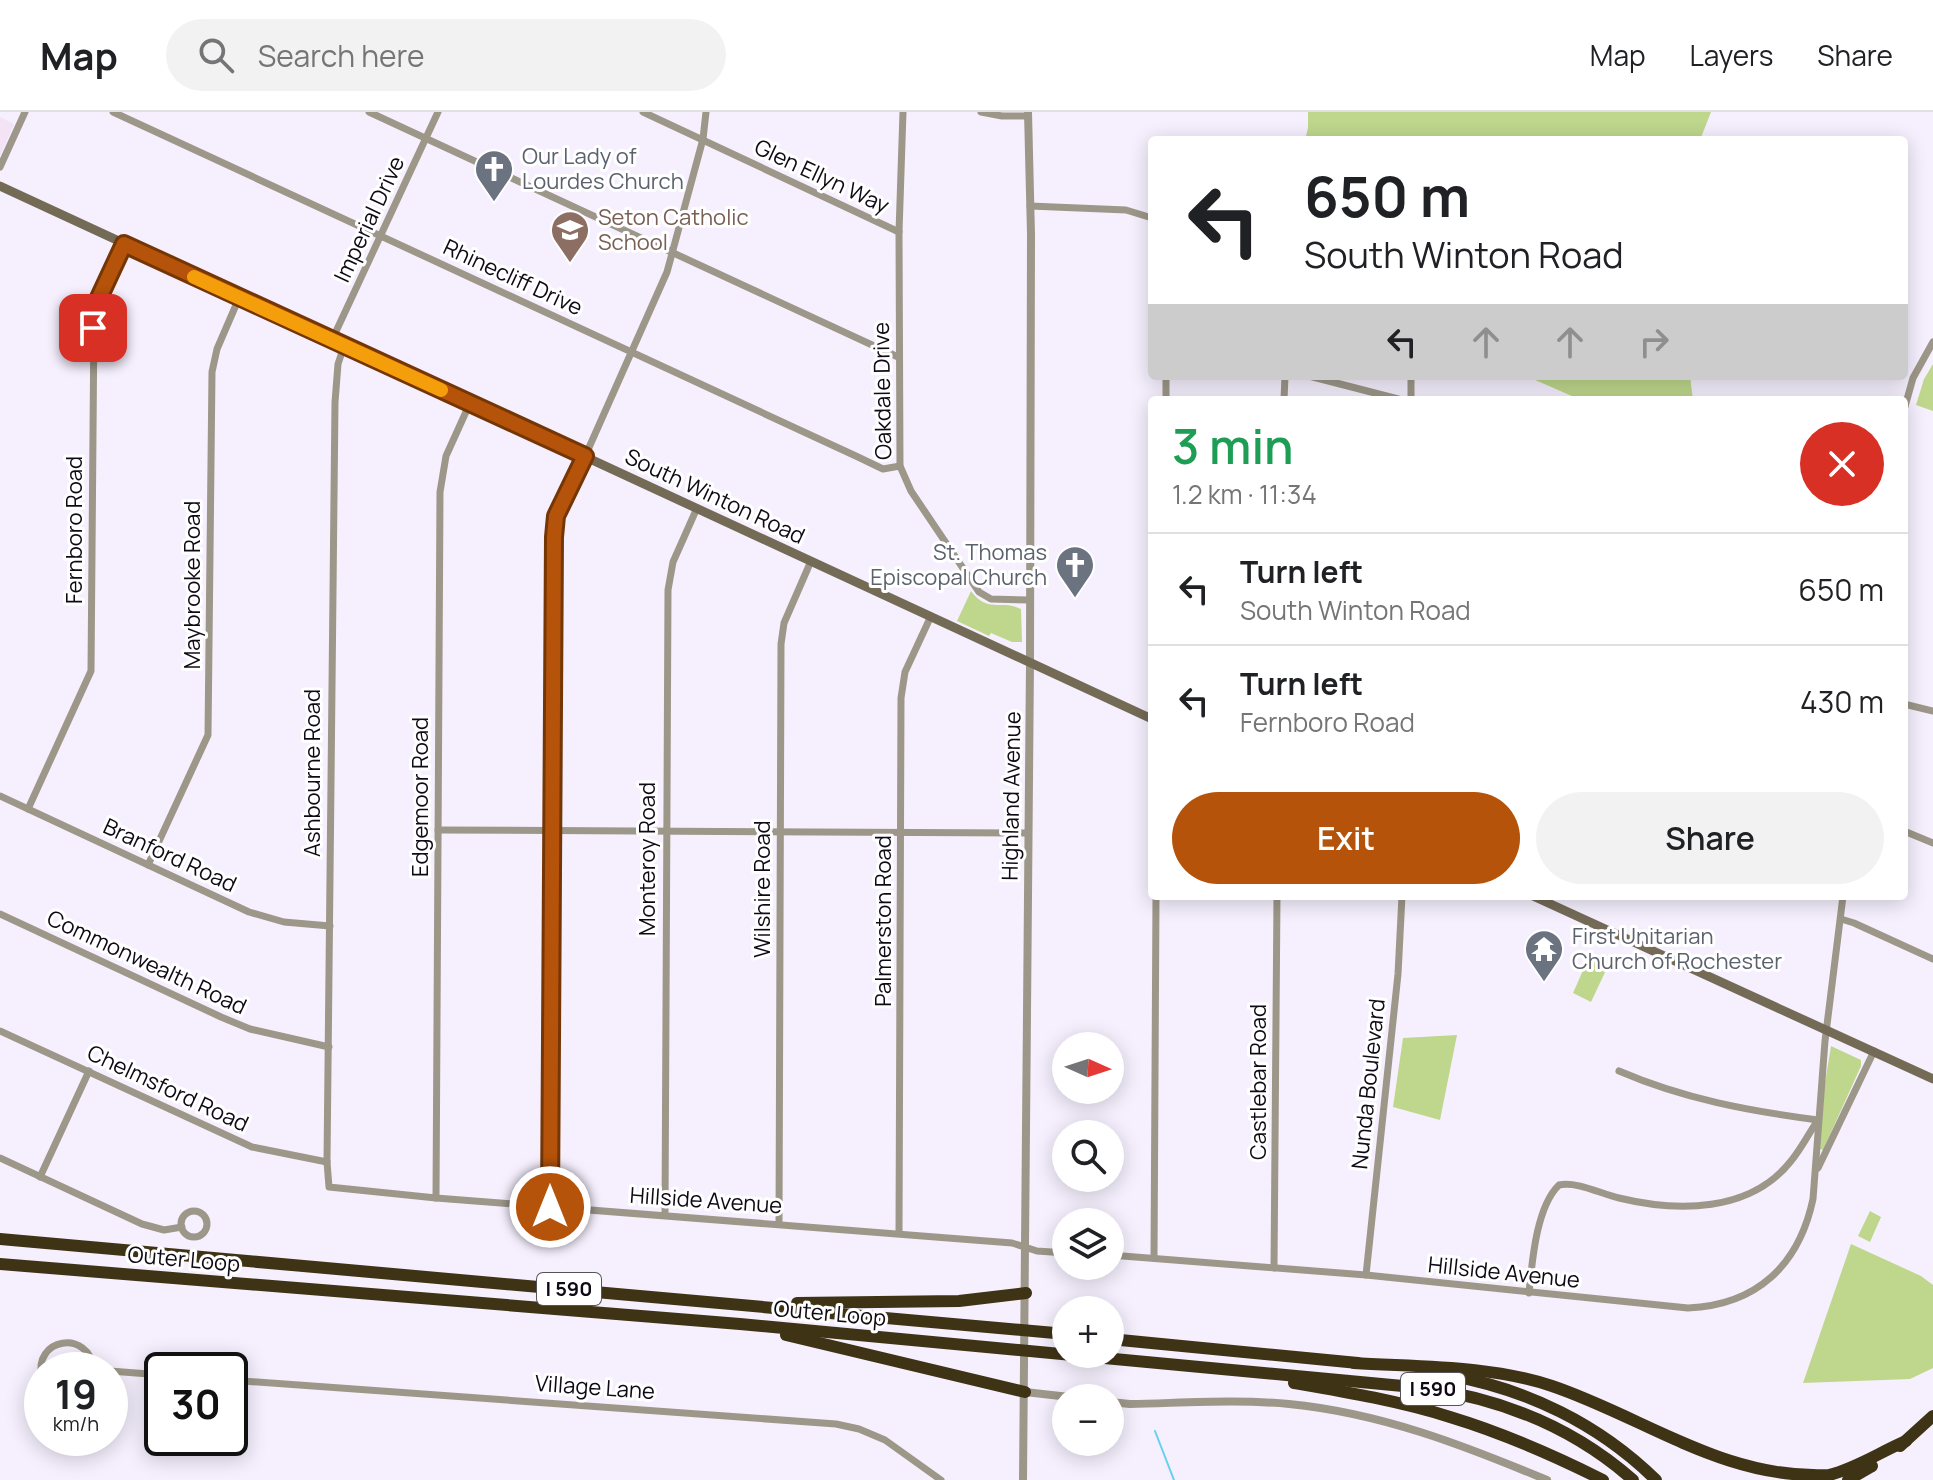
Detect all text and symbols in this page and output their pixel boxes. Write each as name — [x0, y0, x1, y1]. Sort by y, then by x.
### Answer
search box — [166, 19, 726, 91]
text: Map — [40, 29, 118, 81]
icon: search — [194, 33, 238, 77]
text: Search here — [258, 35, 425, 76]
text: Map — [1590, 36, 1646, 74]
text: Layers — [1690, 36, 1773, 74]
text: Share — [1817, 36, 1893, 74]
street label: Glen Ellyn Way — [750, 132, 895, 220]
place label: Our Lady of Lourdes Church — [522, 141, 684, 196]
church icon: Our Lady of Lourdes Church — [473, 148, 515, 203]
street label: Imperial Drive — [327, 151, 411, 287]
text: 650 m — [1304, 157, 1470, 234]
icon: left — [1172, 168, 1276, 272]
place label: Seton Catholic School — [598, 202, 749, 257]
school or university icon: Seton Catholic School — [549, 209, 591, 264]
text: South Winton Road — [1304, 230, 1624, 279]
street label: Rhinecliff Drive — [438, 232, 588, 322]
pin — [59, 294, 127, 362]
icon: arrive — [71, 306, 115, 350]
icon: left — [1380, 320, 1424, 364]
icon: ahead — [1464, 320, 1508, 364]
icon: ahead — [1548, 320, 1592, 364]
icon: right — [1632, 320, 1676, 364]
street label: Oakdale Drive — [866, 322, 898, 460]
text: 3 min — [1172, 413, 1294, 478]
button: close — [1800, 422, 1884, 506]
street label: South Winton Road — [620, 441, 810, 551]
street label: Fernboro Road — [59, 456, 89, 604]
text: 1.2 km · 11:34 — [1172, 476, 1317, 512]
street label: Maybrooke Road — [177, 501, 207, 669]
place label: St. Thomas Episcopal Church — [870, 537, 1047, 592]
church icon: St. Thomas Episcopal Church — [1054, 544, 1096, 599]
text: Turn left — [1240, 551, 1363, 592]
icon: left — [1172, 567, 1216, 611]
text: 650 m — [1798, 569, 1884, 610]
text: South Winton Road — [1240, 592, 1471, 628]
text: Turn left — [1240, 663, 1363, 704]
icon: left — [1172, 679, 1216, 723]
text: 430 m — [1800, 681, 1884, 722]
street label: Ashbourne Road — [297, 689, 327, 857]
text: Fernboro Road — [1240, 704, 1415, 740]
street label: Highland Avenue — [995, 711, 1027, 881]
street label: Edgemoor Road — [405, 717, 435, 877]
street label: Monteroy Road — [632, 782, 662, 936]
button: Exit — [1172, 792, 1520, 884]
button: Share — [1536, 792, 1884, 884]
street label: Branford Road — [98, 811, 242, 899]
street label: Wilshire Road — [747, 820, 777, 958]
street label: Palmerston Road — [868, 835, 898, 1007]
street label: Commonwealth Road — [42, 903, 252, 1021]
place label: First Unitarian Church of Rochester — [1572, 921, 1782, 976]
temple icon: First Unitarian Church of Rochester — [1523, 928, 1565, 983]
street label: Nunda Boulevard — [1344, 997, 1392, 1171]
street label: Castlebar Road — [1243, 1004, 1273, 1160]
north arrow — [1052, 1032, 1124, 1104]
map controls — [1052, 1032, 1124, 1456]
street label: Chelmsford Road — [83, 1037, 253, 1139]
button: search — [1052, 1120, 1124, 1192]
position arrow — [508, 1165, 592, 1249]
street label: Hillside Avenue — [629, 1180, 783, 1220]
button: layers — [1052, 1208, 1124, 1280]
street label: Outer Loop — [126, 1239, 242, 1279]
street label: Hillside Avenue — [1426, 1249, 1582, 1295]
road number: I 590 — [537, 1273, 601, 1305]
street label: Outer Loop — [772, 1293, 888, 1333]
button: + — [1052, 1296, 1124, 1368]
speed limit sign: 30 — [144, 1352, 248, 1456]
text: 19 — [55, 1366, 97, 1421]
street label: Village Lane — [534, 1368, 656, 1406]
road number: I 590 — [1401, 1373, 1465, 1405]
button: − — [1052, 1384, 1124, 1456]
text: km/h — [53, 1410, 99, 1437]

